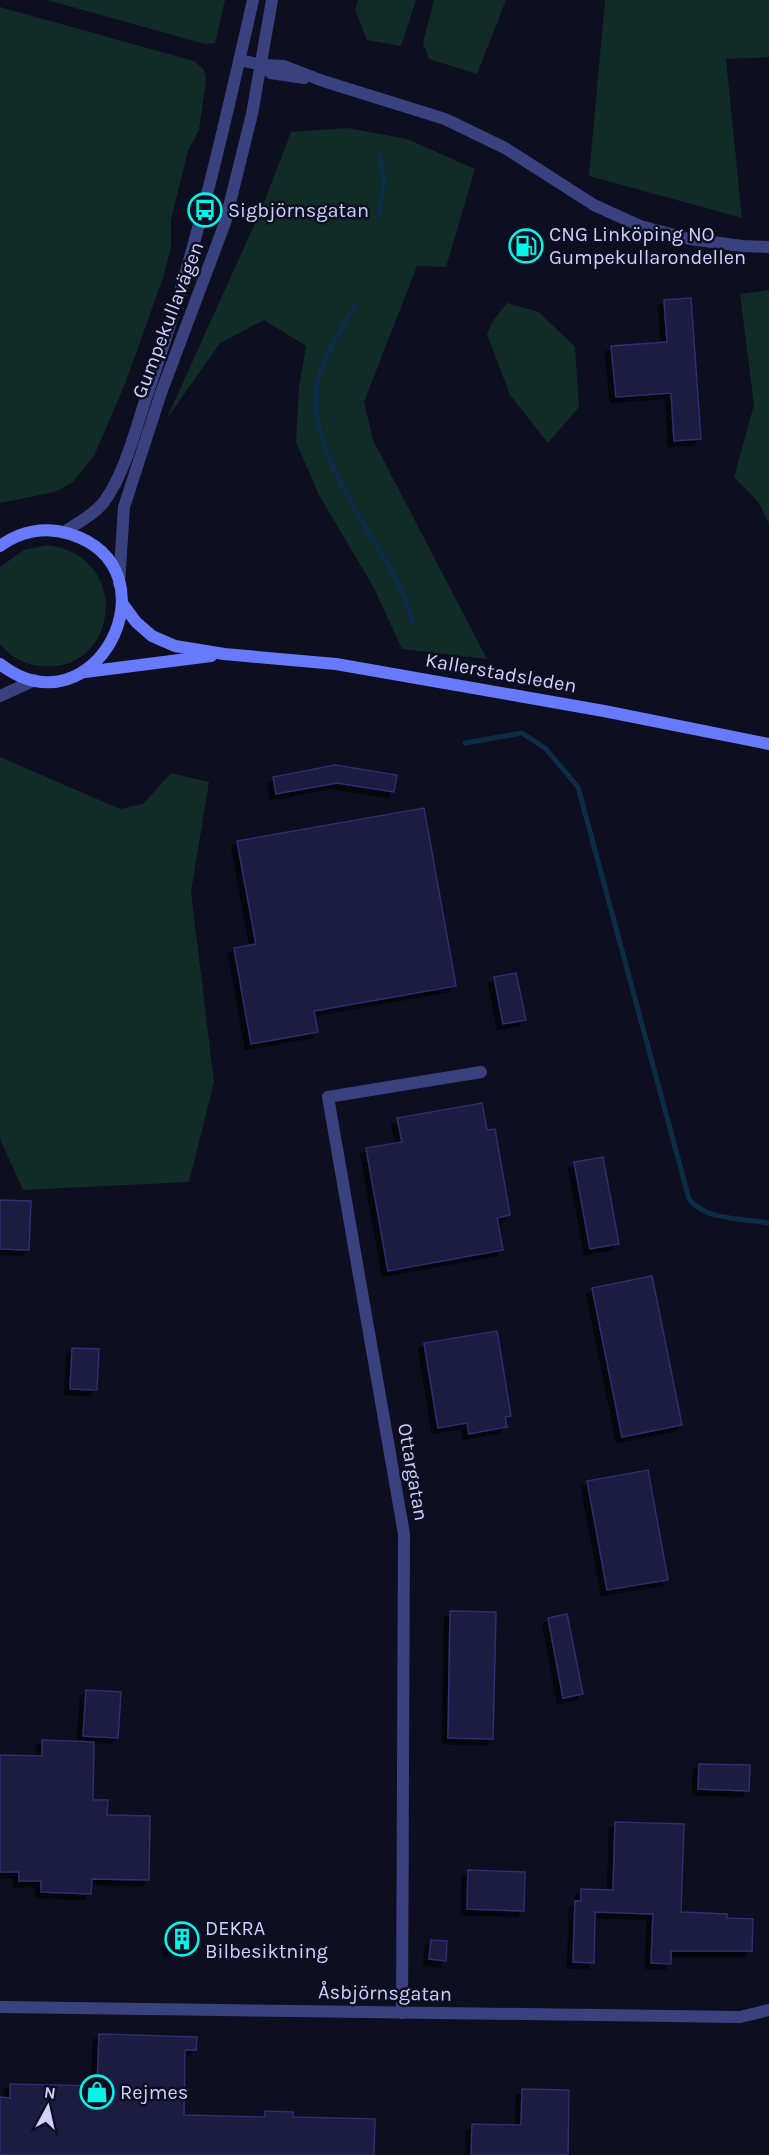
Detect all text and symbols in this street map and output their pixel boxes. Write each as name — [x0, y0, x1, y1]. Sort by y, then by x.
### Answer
bus stop icon: Sigbjörnsgatan — [187, 192, 223, 228]
place label: Sigbjörnsgatan — [228, 199, 369, 222]
place label: CNG Linköping NO Gumpekullarondellen — [549, 223, 746, 269]
fuel station icon: CNG Linköping NO Gumpekullarondellen — [508, 228, 544, 264]
street label: Gumpekullavägen — [128, 238, 208, 402]
street label: Kallerstadsleden — [424, 648, 578, 698]
street label: Ottargatan — [393, 1421, 433, 1523]
place label: DEKRA Bilbesiktning — [205, 1917, 328, 1963]
building icon: DEKRA Bilbesiktning — [164, 1921, 200, 1957]
street label: Åsbjörnsgatan — [318, 1980, 452, 2006]
shop icon: Rejmes — [79, 2074, 115, 2110]
north arrow — [18, 2077, 78, 2137]
place label: Rejmes — [120, 2081, 188, 2104]
text: N — [43, 2082, 57, 2103]

